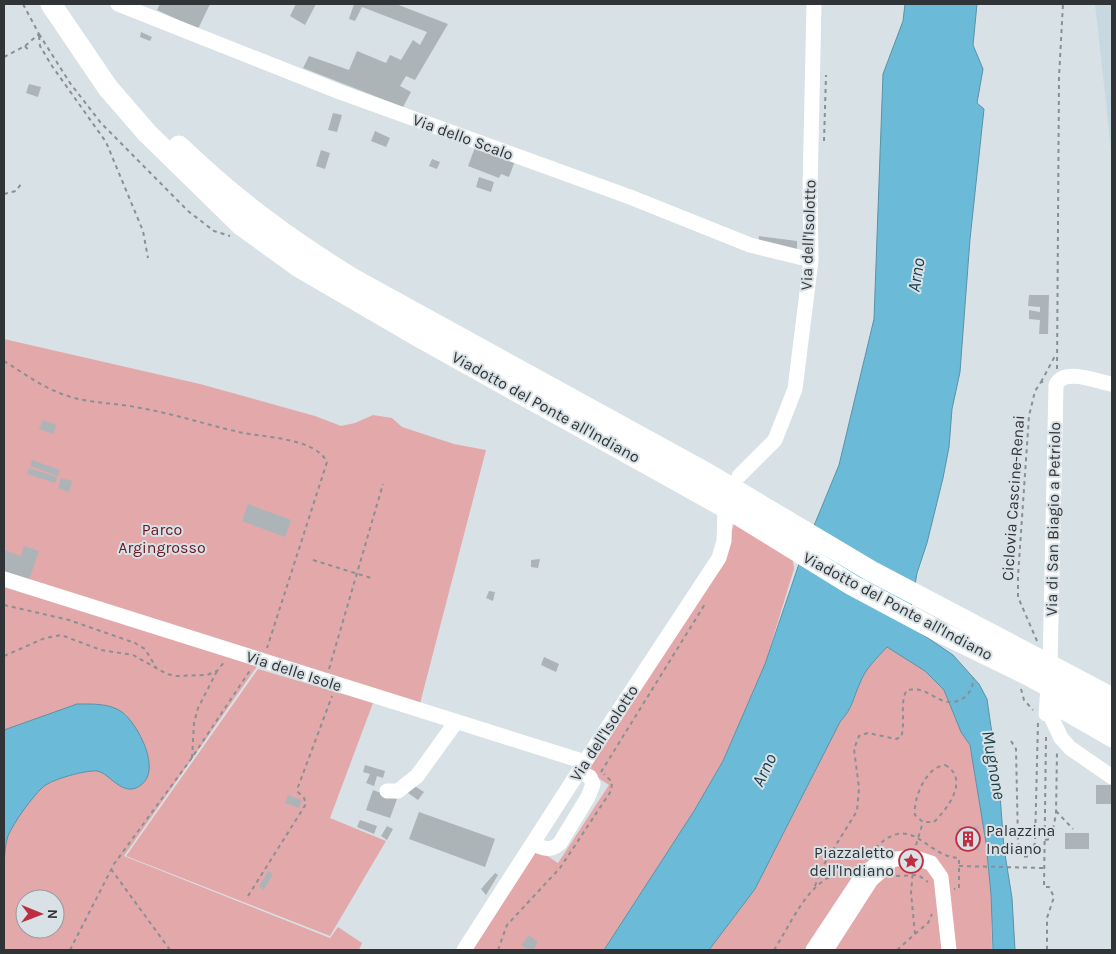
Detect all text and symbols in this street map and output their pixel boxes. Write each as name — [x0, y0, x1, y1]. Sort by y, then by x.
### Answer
street label: Via dello Scalo — [410, 110, 516, 164]
street label: Via dell'Isolotto — [797, 179, 819, 291]
water label: Arno — [902, 256, 930, 294]
street label: Viadotto del Ponte all'Indiano — [449, 347, 643, 467]
street label: Ciclovia Cascine-Renai — [998, 414, 1028, 582]
street label: Via di San Biagio a Petriolo — [1042, 422, 1064, 616]
park label: Parco Argingrosso — [118, 520, 206, 557]
street label: Viadotto del Ponte all'Indiano — [800, 548, 996, 664]
street label: Via delle Isole — [244, 647, 344, 695]
street label: Via dell'Isolotto — [566, 681, 642, 785]
water label: Mugnone — [977, 729, 1011, 801]
water label: Arno — [747, 750, 781, 790]
place label: Palazzina Indiano — [986, 821, 1055, 858]
building icon: Palazzina Indiano — [955, 826, 981, 852]
place label: Piazzaletto dell'Indiano — [810, 843, 894, 880]
place icon: Piazzaletto dell'Indiano — [898, 848, 924, 874]
north arrow — [15, 889, 65, 939]
text: N — [44, 909, 61, 919]

